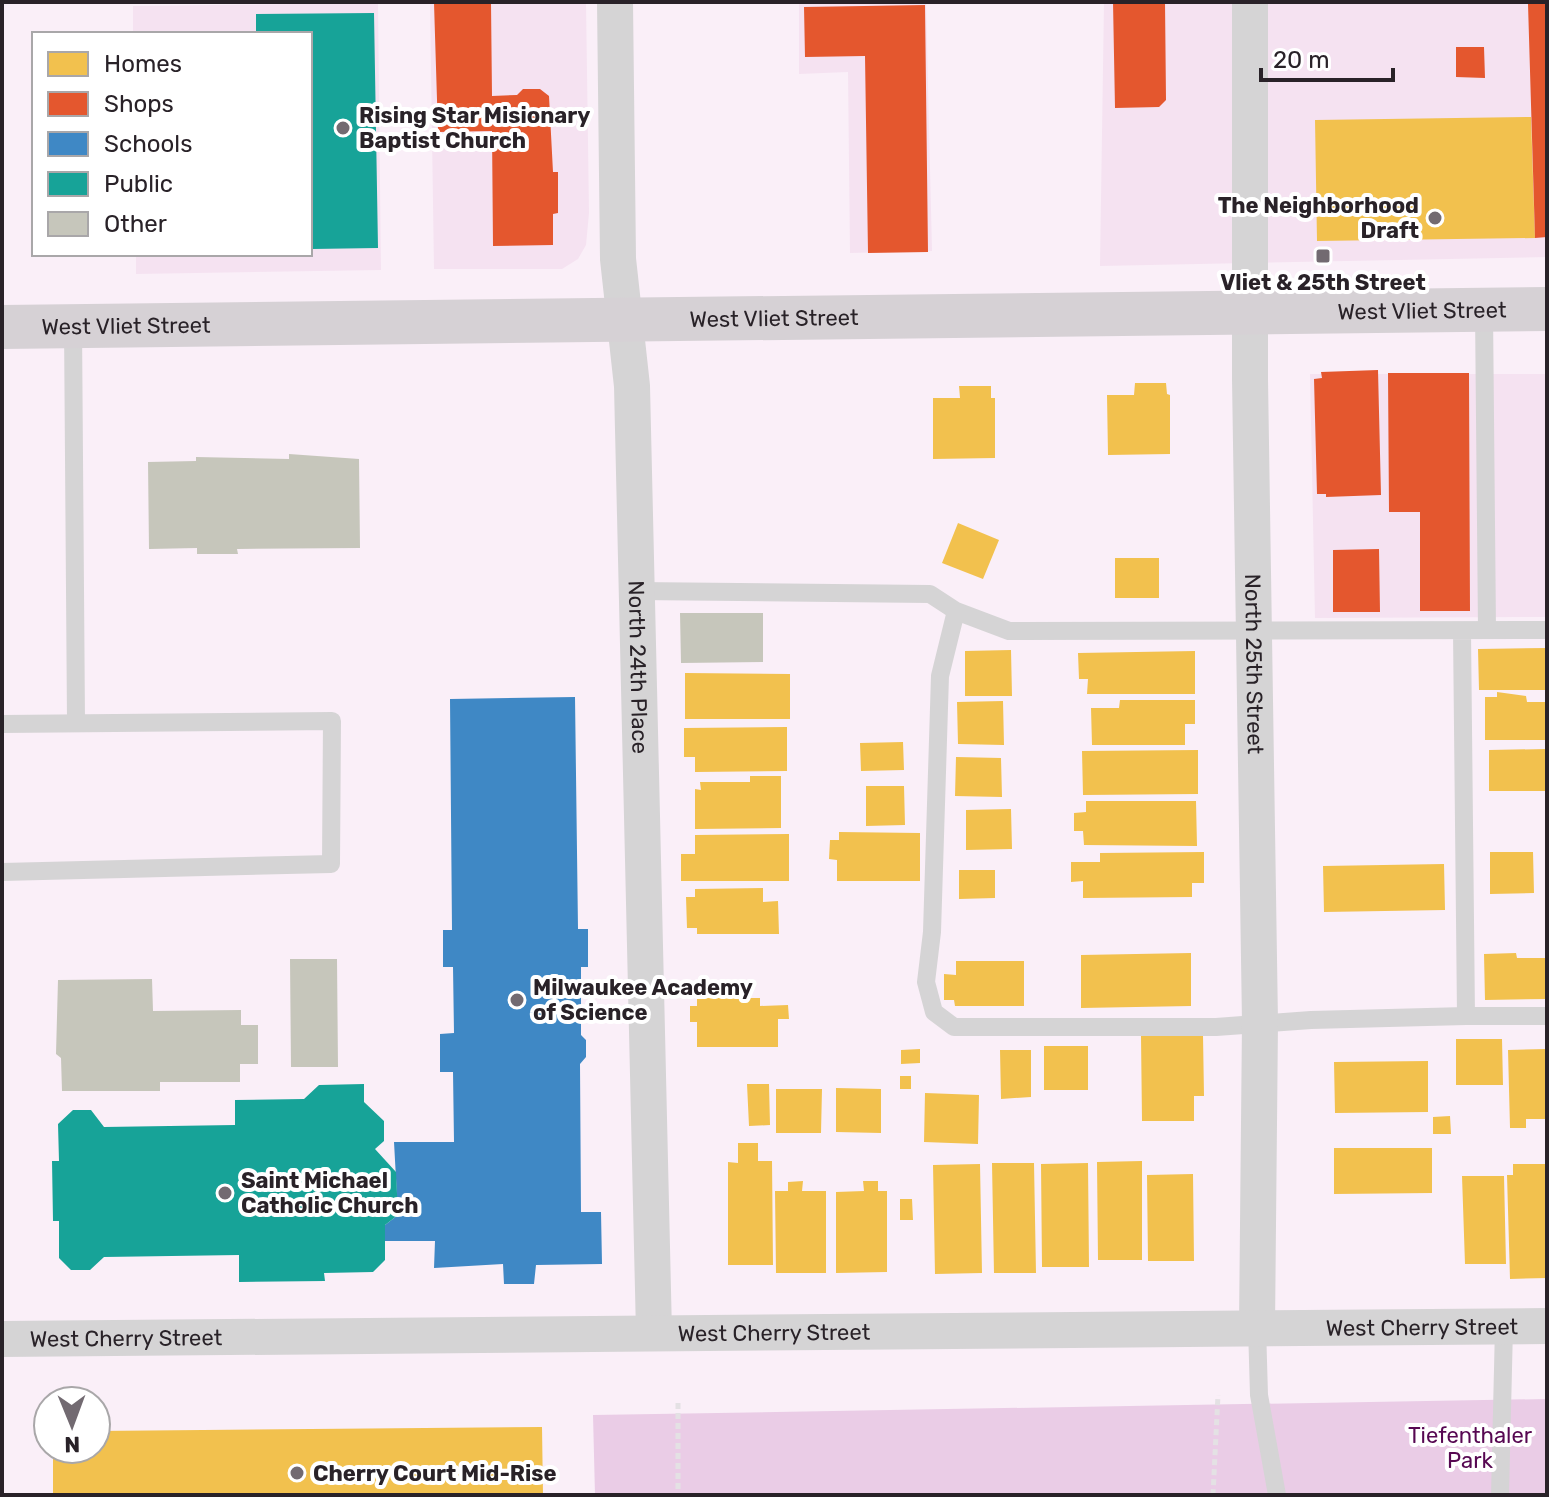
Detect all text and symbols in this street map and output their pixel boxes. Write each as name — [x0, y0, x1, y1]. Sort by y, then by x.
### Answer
legend — [32, 32, 312, 256]
scale bar — [1261, 32, 1393, 82]
text: 20 m — [1273, 46, 1330, 74]
text: Homes — [104, 50, 182, 78]
text: Shops — [104, 90, 174, 118]
place label: Rising Star Misionary Baptist Church — [359, 102, 590, 154]
marker: Rising Star Misionary Baptist Church — [334, 119, 352, 137]
text: Schools — [104, 130, 192, 158]
text: Public — [104, 170, 173, 198]
place label: The Neighborhood Draft — [1218, 192, 1419, 244]
marker: The Neighborhood Draft — [1426, 209, 1444, 227]
text: Other — [104, 210, 167, 238]
marker: Vliet & 25th Street — [1314, 247, 1332, 265]
place label: Vliet & 25th Street — [1220, 269, 1426, 296]
street label: West Vliet Street — [1337, 296, 1507, 325]
street label: West Vliet Street — [689, 304, 859, 332]
street label: West Vliet Street — [41, 311, 211, 340]
street label: North 25th Street — [1240, 573, 1269, 755]
street label: North 24th Place — [623, 580, 654, 754]
place label: Milwaukee Academy of Science — [533, 974, 753, 1026]
marker: Milwaukee Academy of Science — [508, 991, 526, 1009]
place label: Saint Michael Catholic Church — [241, 1167, 419, 1219]
marker: Saint Michael Catholic Church — [216, 1184, 234, 1202]
street label: West Cherry Street — [1326, 1313, 1519, 1341]
street label: West Cherry Street — [678, 1318, 871, 1347]
street label: West Cherry Street — [30, 1324, 223, 1352]
north arrow — [32, 1385, 112, 1465]
park label: Tiefenthaler Park — [1408, 1422, 1533, 1474]
text: N — [64, 1431, 80, 1458]
place label: Cherry Court Mid-Rise — [313, 1460, 557, 1487]
marker: Cherry Court Mid-Rise — [288, 1464, 306, 1482]

